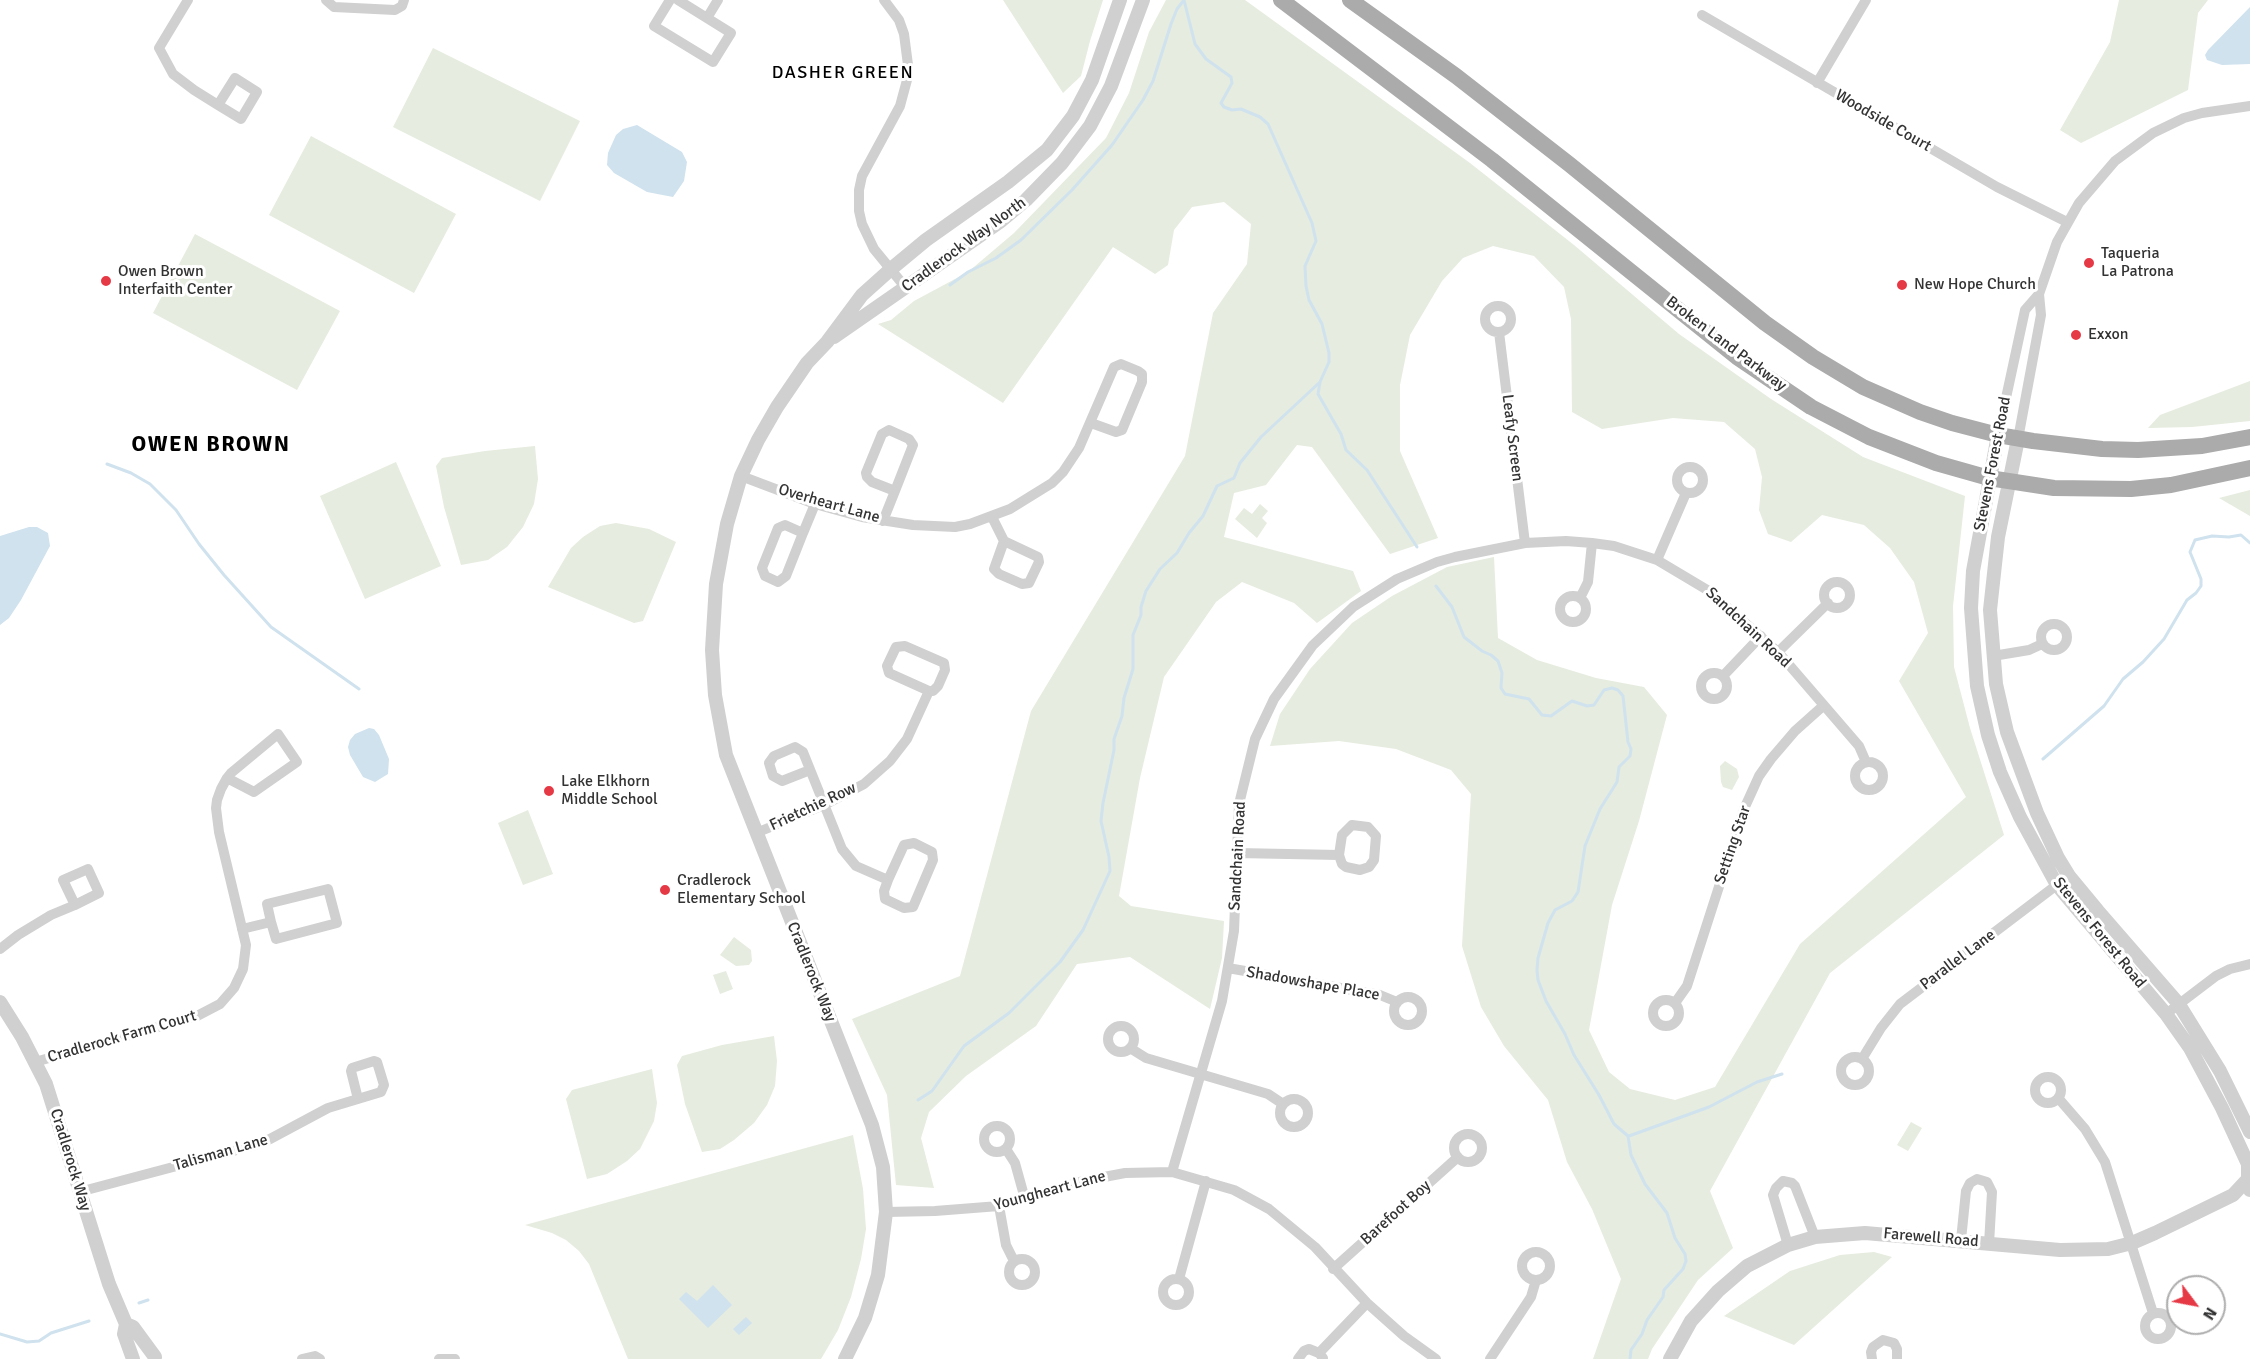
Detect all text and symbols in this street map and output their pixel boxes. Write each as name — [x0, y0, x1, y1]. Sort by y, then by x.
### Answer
district label: DASHER GREEN — [772, 62, 914, 84]
street label: Woodside Court — [1831, 86, 1935, 156]
street label: Cradlerock Way North — [898, 193, 1030, 297]
place label: Taqueria La Patrona — [2101, 244, 2174, 282]
marker: Taqueria La Patrona — [2082, 256, 2096, 270]
place label: Owen Brown Interfaith Center — [118, 262, 232, 300]
marker: Owen Brown Interfaith Center — [99, 274, 113, 288]
place label: New Hope Church — [1914, 275, 2036, 295]
marker: New Hope Church — [1895, 278, 1909, 292]
street label: Broken Land Parkway — [1662, 292, 1790, 396]
place label: Exxon — [2088, 325, 2129, 345]
marker: Exxon — [2069, 328, 2083, 342]
street label: Leafy Screen — [1497, 393, 1527, 483]
street label: Stevens Forest Road — [1971, 395, 2015, 533]
district label: OWEN BROWN — [132, 432, 290, 458]
street label: Overheart Lane — [776, 480, 882, 528]
street label: Sandchain Road — [1701, 584, 1795, 672]
place label: Lake Elkhorn Middle School — [561, 772, 658, 810]
street label: Frietchie Row — [767, 779, 859, 835]
marker: Lake Elkhorn Middle School — [542, 784, 556, 798]
street label: Sandchain Road — [1226, 801, 1250, 911]
street label: Setting Star — [1711, 803, 1755, 887]
place label: Cradlerock Elementary School — [677, 871, 806, 909]
street label: Stevens Forest Road — [2049, 874, 2149, 992]
marker: Cradlerock Elementary School — [658, 883, 672, 897]
street label: Cradlerock Way — [782, 919, 840, 1025]
street label: Parallel Lane — [1917, 926, 1999, 994]
street label: Shadowshape Place — [1245, 963, 1381, 1005]
street label: Cradlerock Farm Court — [45, 1007, 199, 1067]
street label: Cradlerock Way — [45, 1107, 95, 1213]
street label: Talisman Lane — [172, 1130, 270, 1176]
street label: Youngheart Lane — [992, 1167, 1108, 1215]
street label: Barefoot Boy — [1357, 1177, 1435, 1249]
street label: Farewell Road — [1883, 1224, 1979, 1252]
north arrow — [2166, 1275, 2226, 1335]
text: N — [2198, 1303, 2221, 1323]

